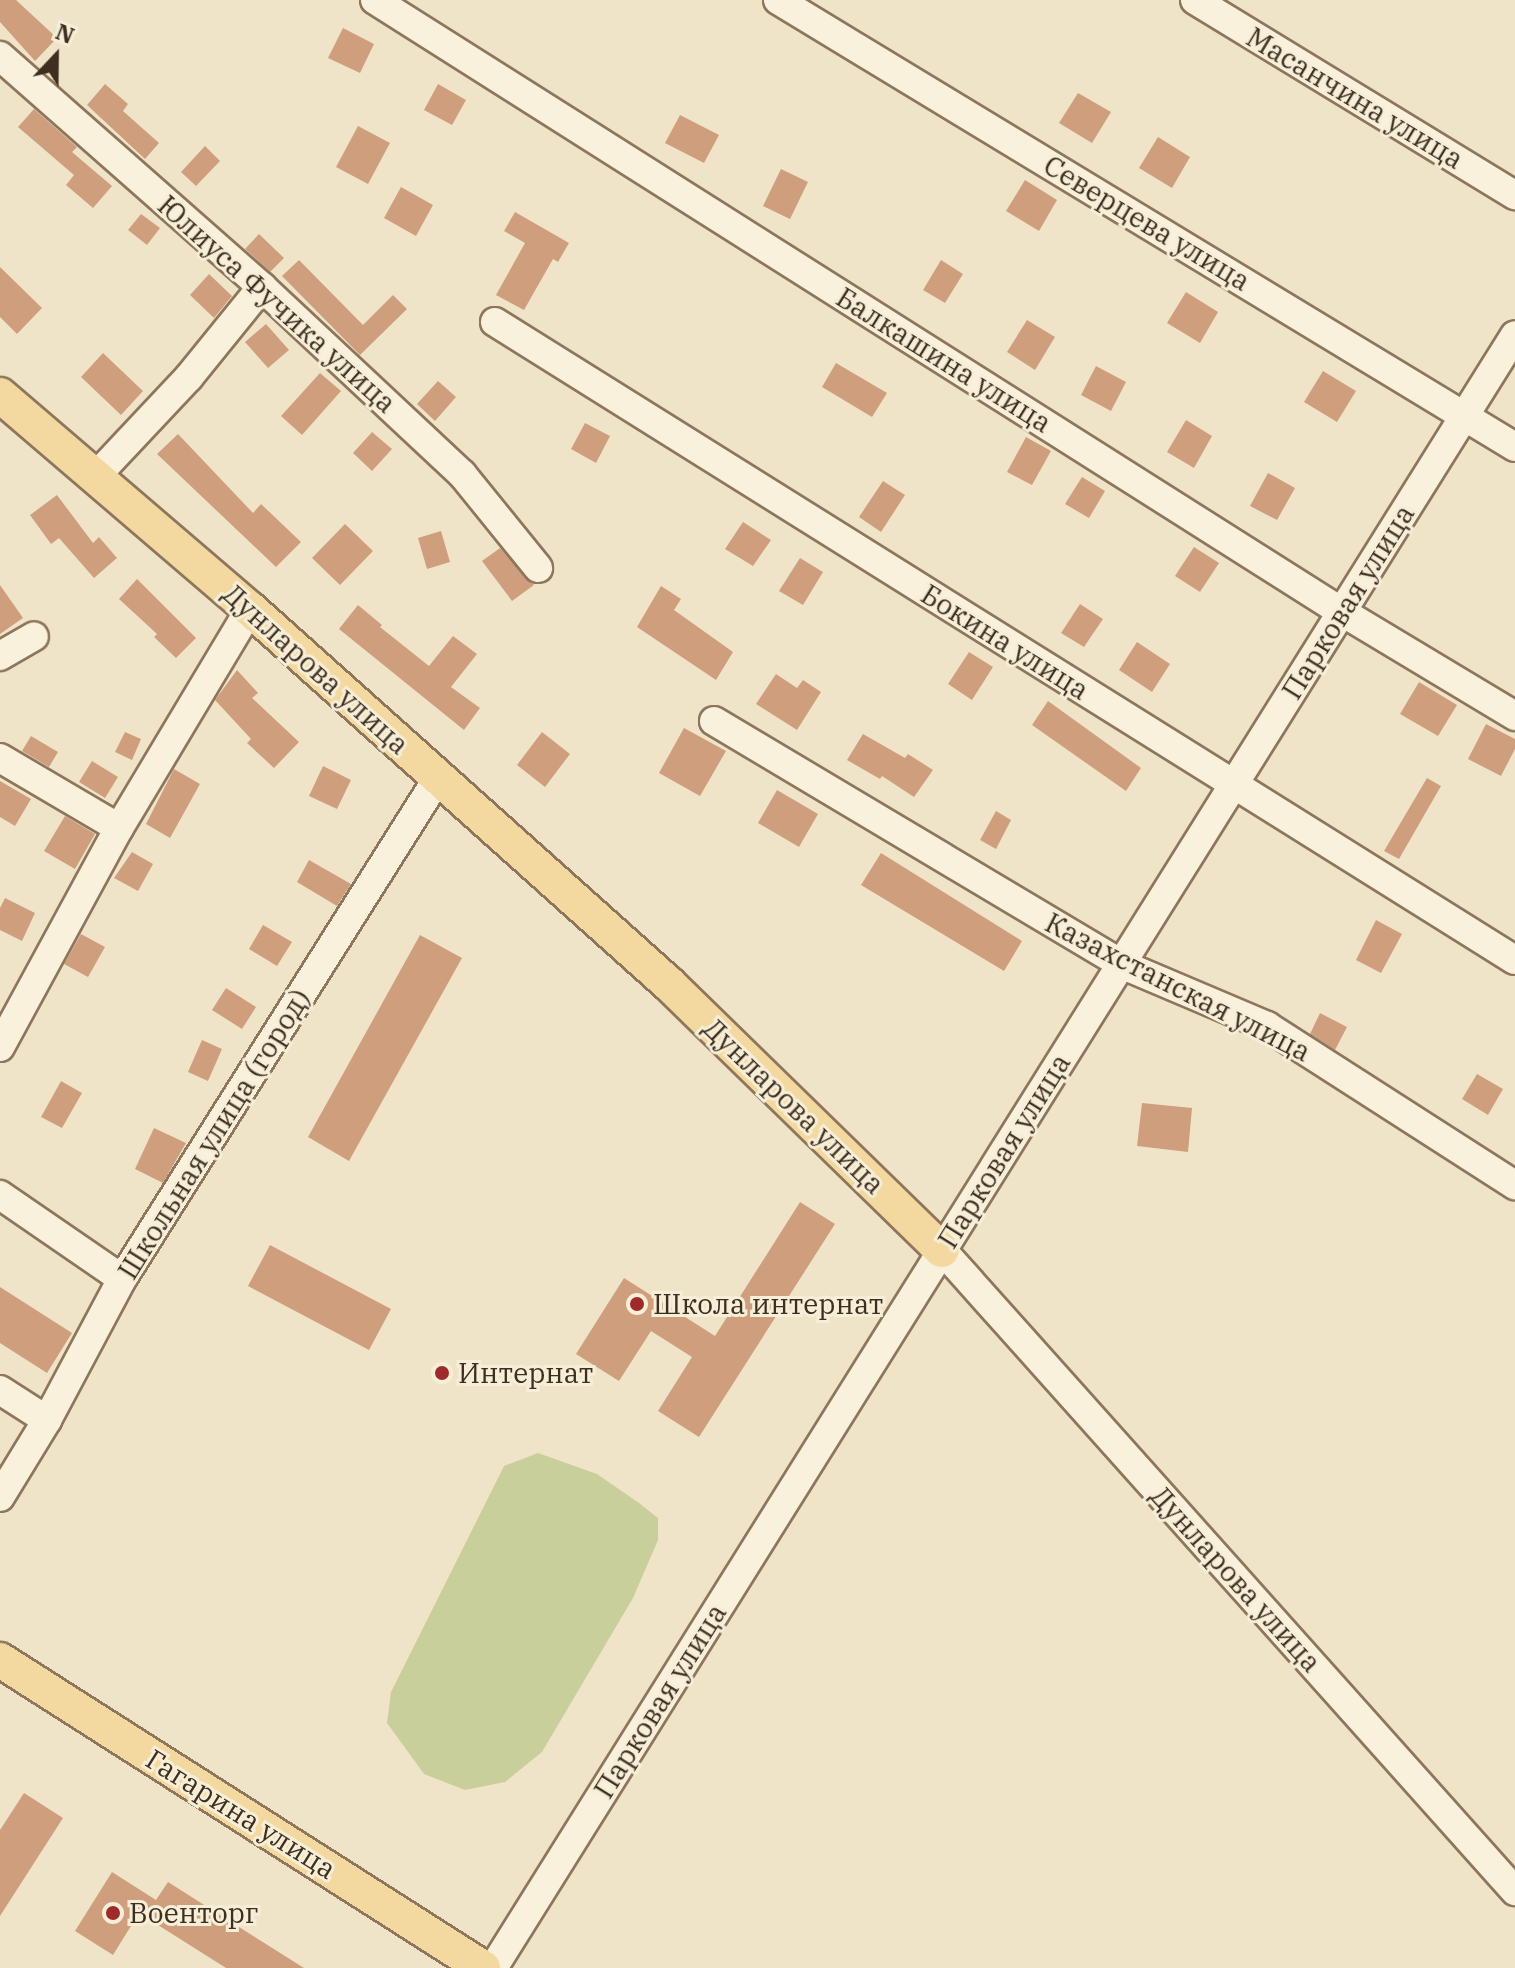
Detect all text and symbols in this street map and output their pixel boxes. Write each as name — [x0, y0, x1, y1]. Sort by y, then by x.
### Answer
north arrow — [16, 16, 96, 96]
text: N — [52, 17, 79, 50]
street label: Масанчина улица — [1240, 20, 1470, 176]
street label: Северцева улица — [1038, 148, 1256, 298]
street label: Юлиуса Фучика улица — [151, 188, 403, 420]
street label: Балкашина улица — [830, 280, 1058, 440]
street label: Парковая улица — [1275, 499, 1421, 705]
street label: Дунларова улица — [216, 577, 416, 761]
street label: Бокина улица — [915, 577, 1095, 707]
street label: Казахстанская улица — [1040, 905, 1316, 1069]
street label: Школьная улица (город) — [111, 983, 317, 1285]
street label: Дунларова улица — [697, 1011, 891, 1201]
street label: Парковая улица — [931, 1048, 1077, 1254]
place label: Школа интернат — [653, 1287, 883, 1321]
marker: Школа интернат — [628, 1295, 646, 1313]
place label: Интернат — [458, 1356, 593, 1390]
marker: Интернат — [433, 1364, 451, 1382]
street label: Дунларова улица — [1144, 1479, 1328, 1679]
street label: Парковая улица — [587, 1598, 733, 1804]
street label: Гагарина улица — [140, 1742, 342, 1886]
place label: Военторг — [129, 1896, 258, 1930]
marker: Военторг — [104, 1904, 122, 1922]

